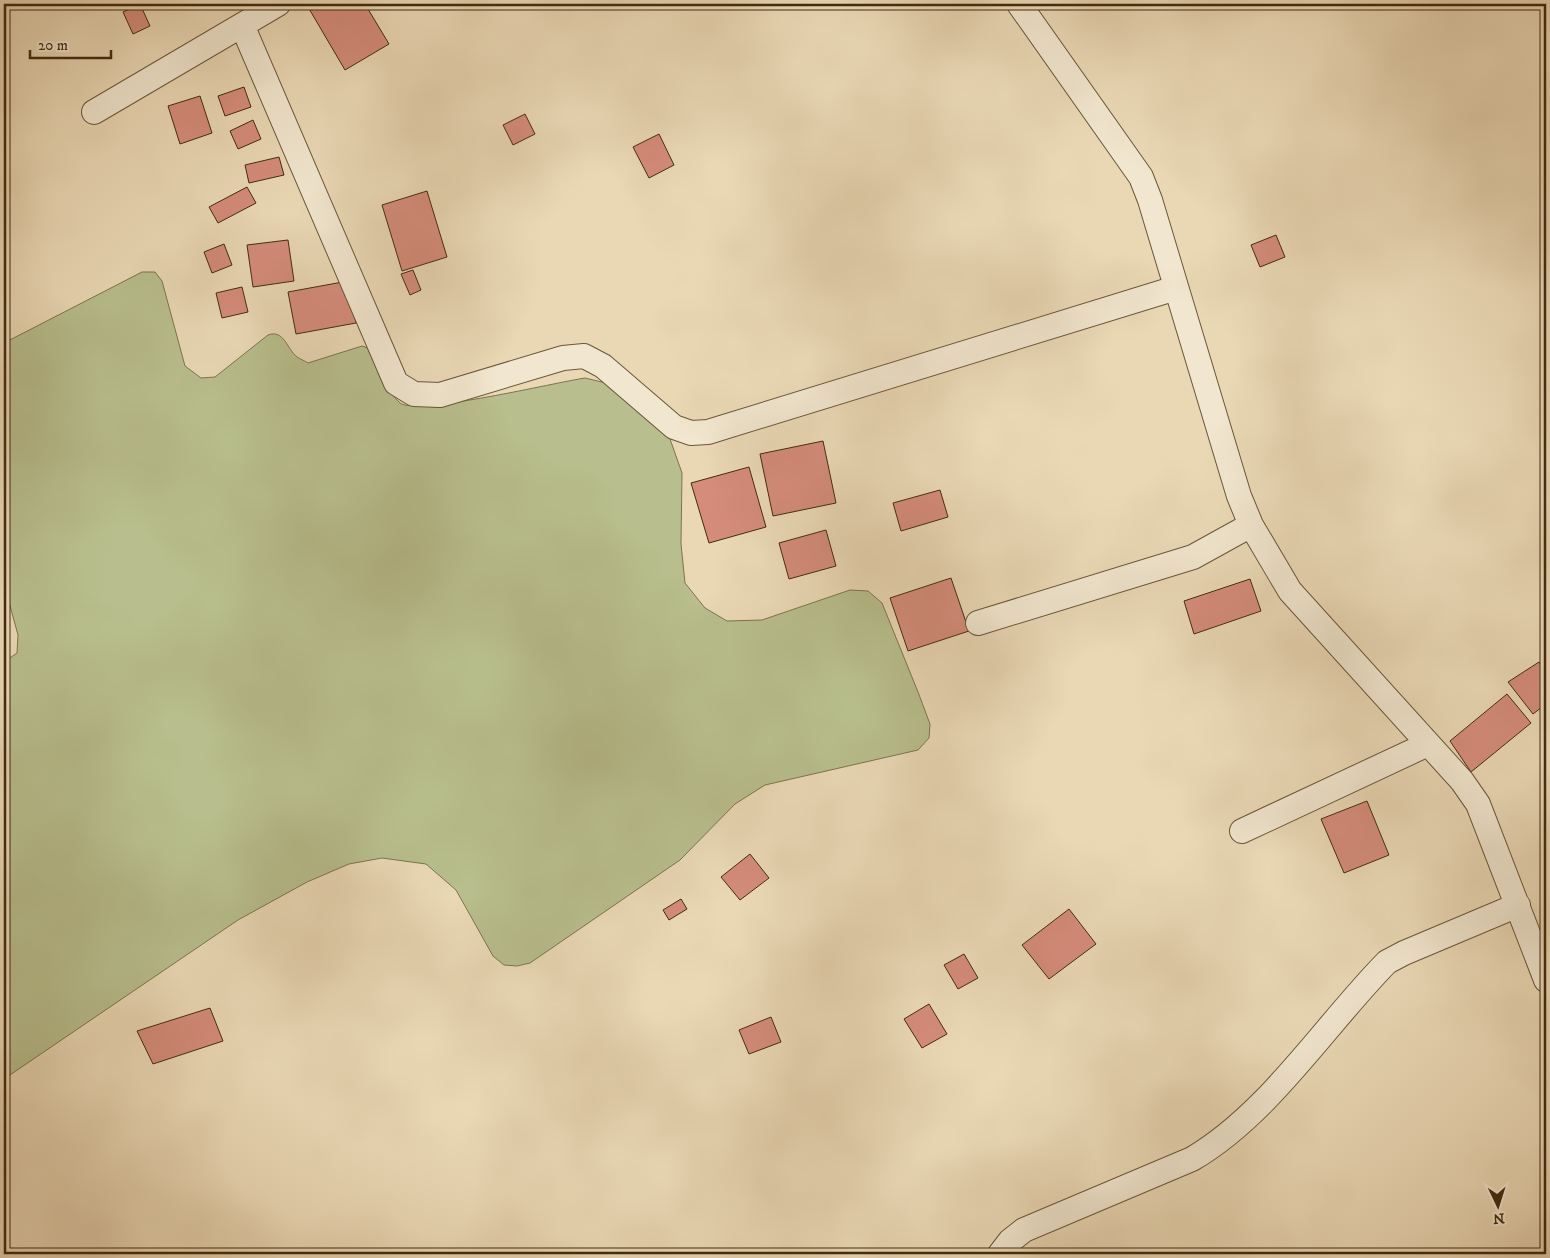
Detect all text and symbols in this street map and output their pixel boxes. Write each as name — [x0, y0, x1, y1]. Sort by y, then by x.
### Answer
scale bar — [30, 28, 111, 60]
text: 20 m — [38, 36, 68, 55]
north arrow — [1472, 1180, 1522, 1230]
text: N — [1492, 1209, 1505, 1227]

